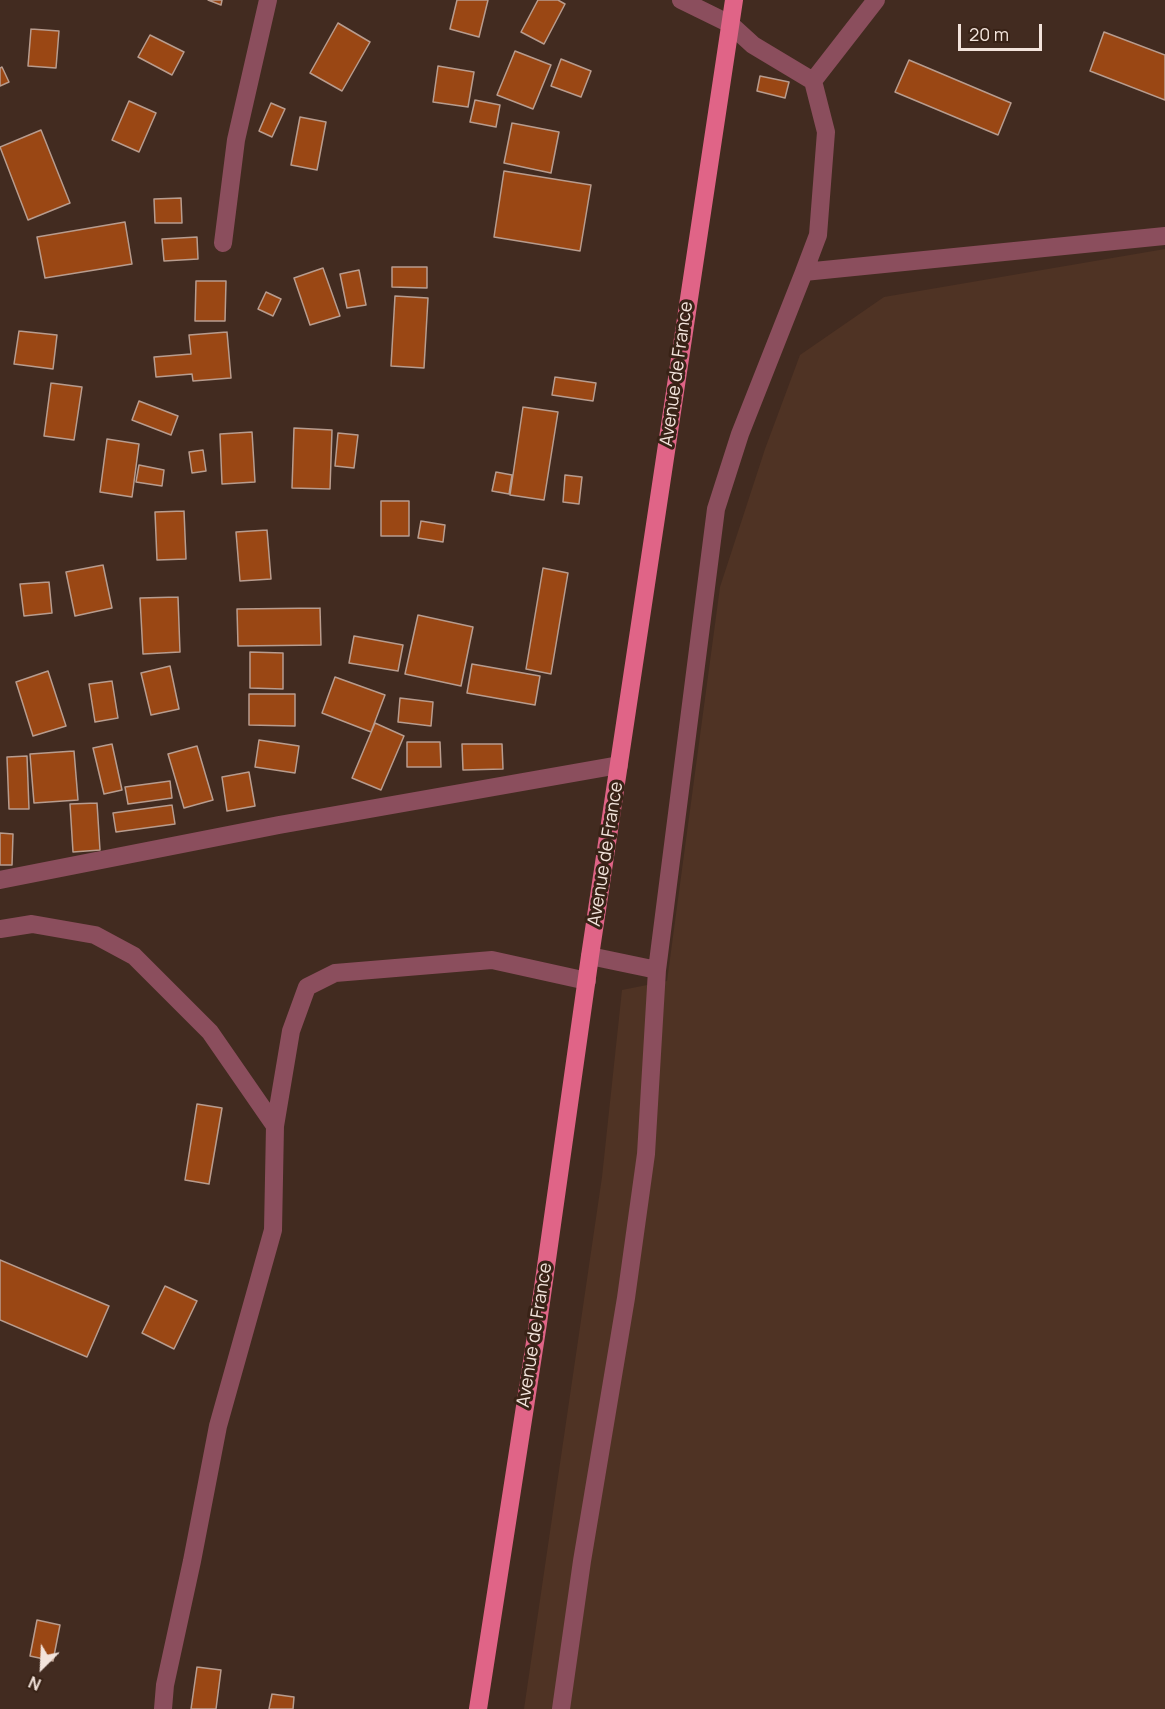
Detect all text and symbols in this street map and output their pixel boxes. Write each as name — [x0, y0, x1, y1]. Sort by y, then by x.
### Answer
scale bar — [961, 12, 1045, 50]
text: 20 m — [969, 22, 1009, 46]
street label: Avenue de France — [656, 300, 698, 448]
street label: Avenue de France — [584, 780, 628, 928]
street label: Avenue de France — [513, 1261, 557, 1409]
north arrow — [12, 1637, 72, 1697]
text: N — [25, 1671, 44, 1696]

